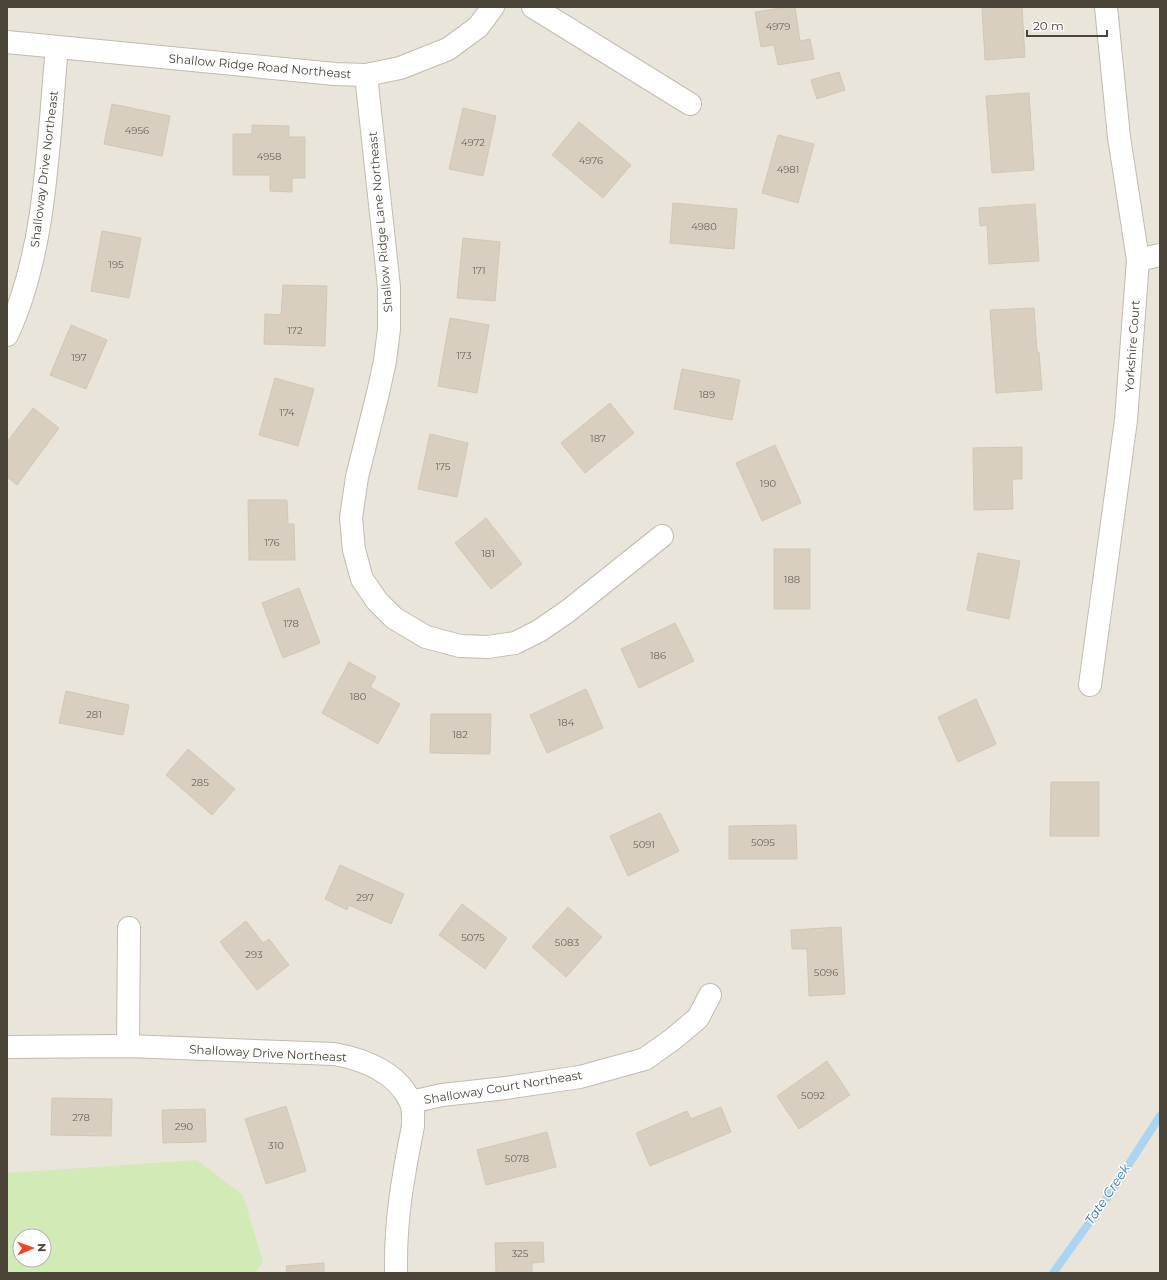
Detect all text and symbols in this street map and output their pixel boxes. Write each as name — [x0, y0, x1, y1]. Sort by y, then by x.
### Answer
scale bar — [1027, 12, 1107, 38]
text: 20 m — [1033, 18, 1064, 33]
house number: 4979 — [766, 20, 790, 33]
street label: Shallow Ridge Road Northeast — [168, 51, 352, 81]
street label: Shalloway Drive Northeast — [27, 90, 61, 248]
house number: 4956 — [125, 124, 149, 137]
street label: Shallow Ridge Lane Northeast — [365, 131, 395, 313]
house number: 4972 — [461, 136, 485, 149]
house number: 4958 — [257, 150, 281, 163]
house number: 4976 — [579, 154, 603, 167]
house number: 4981 — [777, 163, 799, 176]
house number: 4980 — [691, 220, 717, 233]
house number: 195 — [108, 258, 124, 271]
house number: 171 — [472, 264, 486, 277]
street label: Yorkshire Court — [1121, 299, 1143, 392]
house number: 172 — [287, 324, 303, 337]
house number: 173 — [456, 349, 472, 362]
house number: 197 — [71, 351, 87, 364]
house number: 189 — [699, 388, 715, 401]
house number: 174 — [279, 406, 295, 419]
house number: 187 — [590, 432, 606, 445]
house number: 175 — [436, 460, 451, 473]
house number: 190 — [760, 477, 777, 490]
house number: 176 — [264, 536, 280, 549]
house number: 181 — [481, 547, 495, 560]
house number: 188 — [784, 573, 800, 586]
house number: 178 — [283, 617, 299, 630]
house number: 186 — [650, 649, 666, 662]
house number: 180 — [350, 690, 367, 703]
house number: 281 — [86, 708, 102, 721]
house number: 184 — [558, 716, 575, 729]
house number: 182 — [452, 728, 468, 741]
house number: 285 — [191, 776, 209, 789]
house number: 5095 — [751, 836, 775, 849]
house number: 5091 — [633, 838, 655, 851]
house number: 297 — [356, 891, 374, 904]
house number: 5075 — [461, 931, 485, 944]
house number: 5083 — [555, 936, 580, 949]
house number: 293 — [245, 948, 263, 961]
house number: 5096 — [814, 966, 838, 979]
street label: Shalloway Drive Northeast — [189, 1041, 347, 1065]
street label: Shalloway Court Northeast — [423, 1067, 583, 1107]
house number: 5092 — [801, 1089, 825, 1102]
house number: 278 — [72, 1111, 90, 1124]
house number: 290 — [175, 1120, 194, 1133]
house number: 310 — [268, 1139, 284, 1152]
house number: 5078 — [505, 1152, 529, 1165]
water label: Tate Creek — [1081, 1160, 1134, 1227]
north arrow — [12, 1228, 52, 1268]
text: N — [35, 1243, 49, 1252]
house number: 325 — [512, 1247, 529, 1260]

